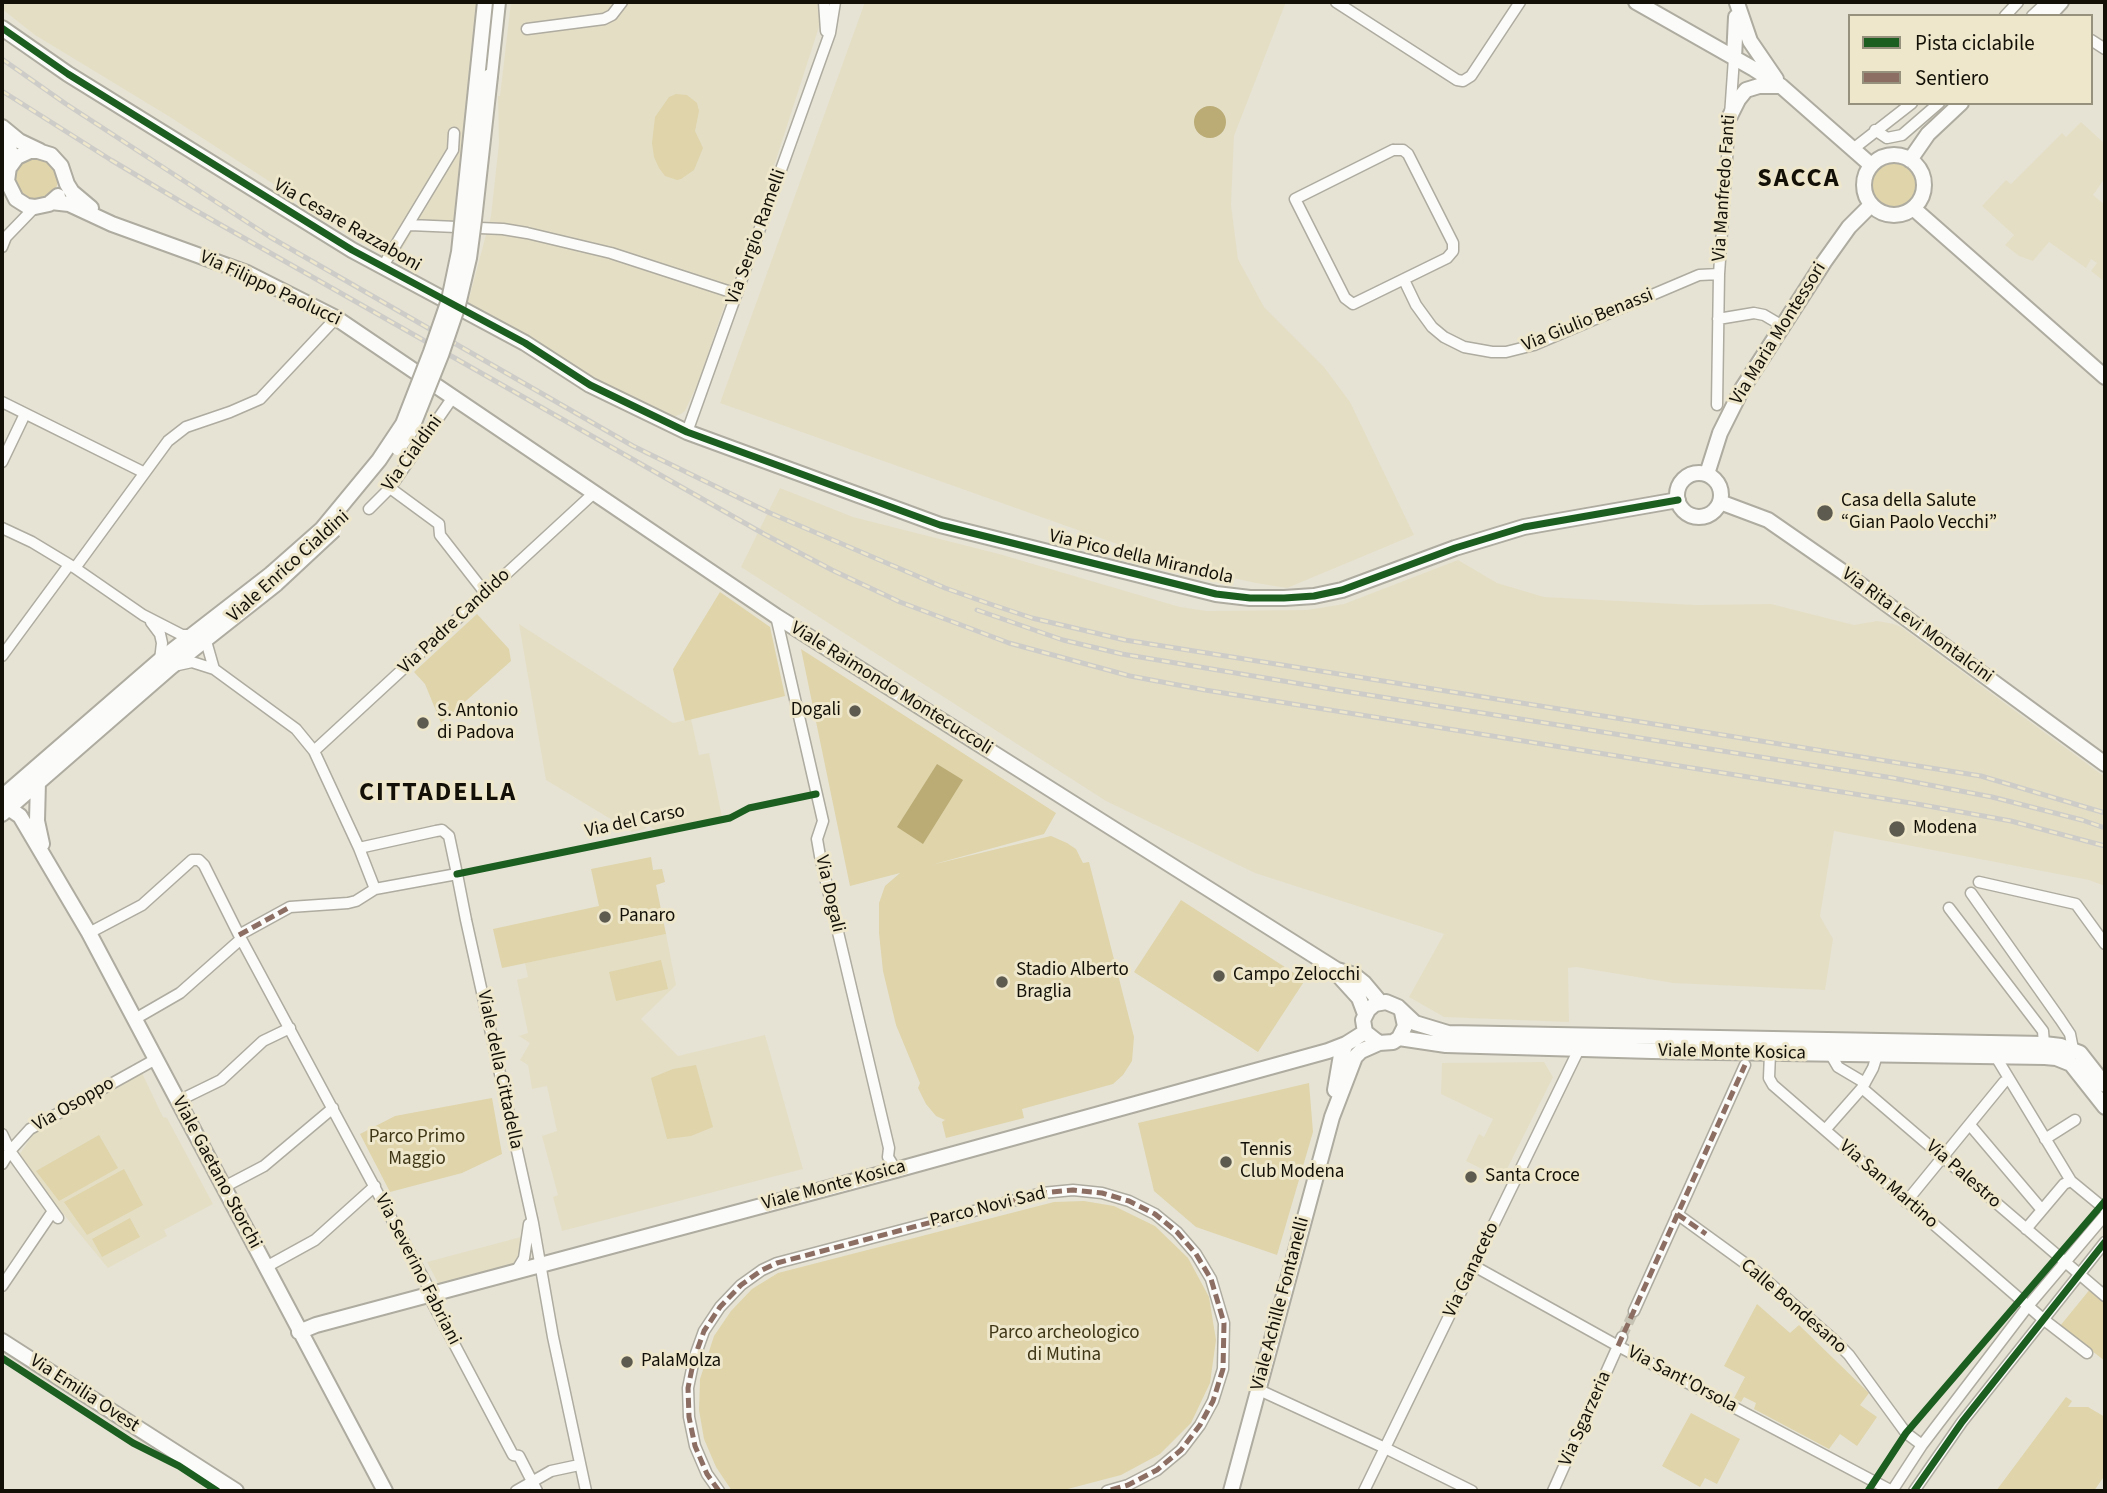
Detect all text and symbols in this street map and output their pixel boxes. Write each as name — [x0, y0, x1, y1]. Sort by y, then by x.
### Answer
legend — [1848, 14, 2093, 105]
text: Pista ciclabile — [1915, 28, 2035, 58]
text: Sentiero — [1915, 63, 1989, 93]
street label: Via Manfredo Fanti — [1708, 114, 1742, 262]
district label: SACCA — [1758, 164, 1840, 196]
street label: Via Sergio Ramelli — [722, 166, 792, 308]
street label: Via Cesare Razzaboni — [269, 174, 425, 278]
street label: Via Filippo Paolucci — [196, 246, 344, 332]
street label: Via Maria Montessori — [1726, 259, 1832, 409]
street label: Via Giulio Benassi — [1519, 284, 1657, 358]
street label: Via Cialdini — [378, 412, 448, 496]
place label: Casa della Salute “Gian Paolo Vecchi” — [1841, 491, 1997, 535]
marker: Casa della Salute “Gian Paolo Vecchi” — [1815, 503, 1835, 523]
street label: Viale Enrico Cialdini — [223, 506, 355, 628]
street label: Via Pico della Mirandola — [1047, 526, 1235, 590]
street label: Via Rita Levi Montalcini — [1837, 563, 1997, 689]
street label: Via Padre Candido — [394, 564, 516, 680]
street label: Viale Raimondo Montecuccoli — [786, 617, 996, 761]
place label: Dogali — [791, 700, 841, 722]
place label: S. Antonio di Padova — [437, 701, 518, 745]
marker: Dogali — [847, 703, 863, 719]
marker: S. Antonio di Padova — [415, 715, 431, 731]
district label: CITTADELLA — [360, 778, 516, 810]
street label: Via del Carso — [583, 800, 687, 844]
place label: Modena — [1913, 818, 1977, 840]
marker: Modena — [1887, 819, 1907, 839]
street label: Via Dogali — [809, 853, 849, 935]
place label: Panaro — [619, 906, 675, 928]
marker: Panaro — [597, 909, 613, 925]
place label: Stadio Alberto Braglia — [1016, 960, 1129, 1004]
place label: Campo Zelocchi — [1233, 965, 1360, 987]
marker: Campo Zelocchi — [1211, 968, 1227, 984]
marker: Stadio Alberto Braglia — [994, 974, 1010, 990]
street label: Viale della Cittadella — [471, 989, 527, 1151]
street label: Viale Monte Kosica — [1658, 1040, 1806, 1066]
street label: Via Osoppo — [29, 1073, 119, 1137]
street label: Viale Gaetano Storchi — [166, 1093, 266, 1253]
park label: Parco Primo Maggio — [369, 1127, 465, 1171]
street label: Via San Martino — [1834, 1136, 1942, 1234]
street label: Via Palestro — [1921, 1136, 2005, 1214]
place label: Tennis Club Modena — [1240, 1140, 1344, 1184]
marker: Tennis Club Modena — [1218, 1154, 1234, 1170]
street label: Viale Monte Kosica — [760, 1156, 908, 1216]
place label: Santa Croce — [1485, 1166, 1580, 1188]
marker: Santa Croce — [1463, 1169, 1479, 1185]
street label: Parco Novi Sad — [928, 1183, 1048, 1233]
street label: Via Severino Fabriani — [369, 1191, 465, 1349]
street label: Viale Achille Fontanelli — [1247, 1215, 1315, 1393]
street label: Via Ganaceto — [1439, 1219, 1505, 1321]
street label: Calle Bondesano — [1735, 1255, 1851, 1359]
park label: Parco archeologico di Mutina — [989, 1323, 1139, 1367]
street label: Via Sant'Orsola — [1623, 1342, 1741, 1418]
street label: Via Emilia Ovest — [25, 1350, 143, 1438]
place label: PalaMolza — [641, 1351, 721, 1373]
marker: PalaMolza — [619, 1354, 635, 1370]
street label: Via Sgarzeria — [1555, 1368, 1617, 1470]

